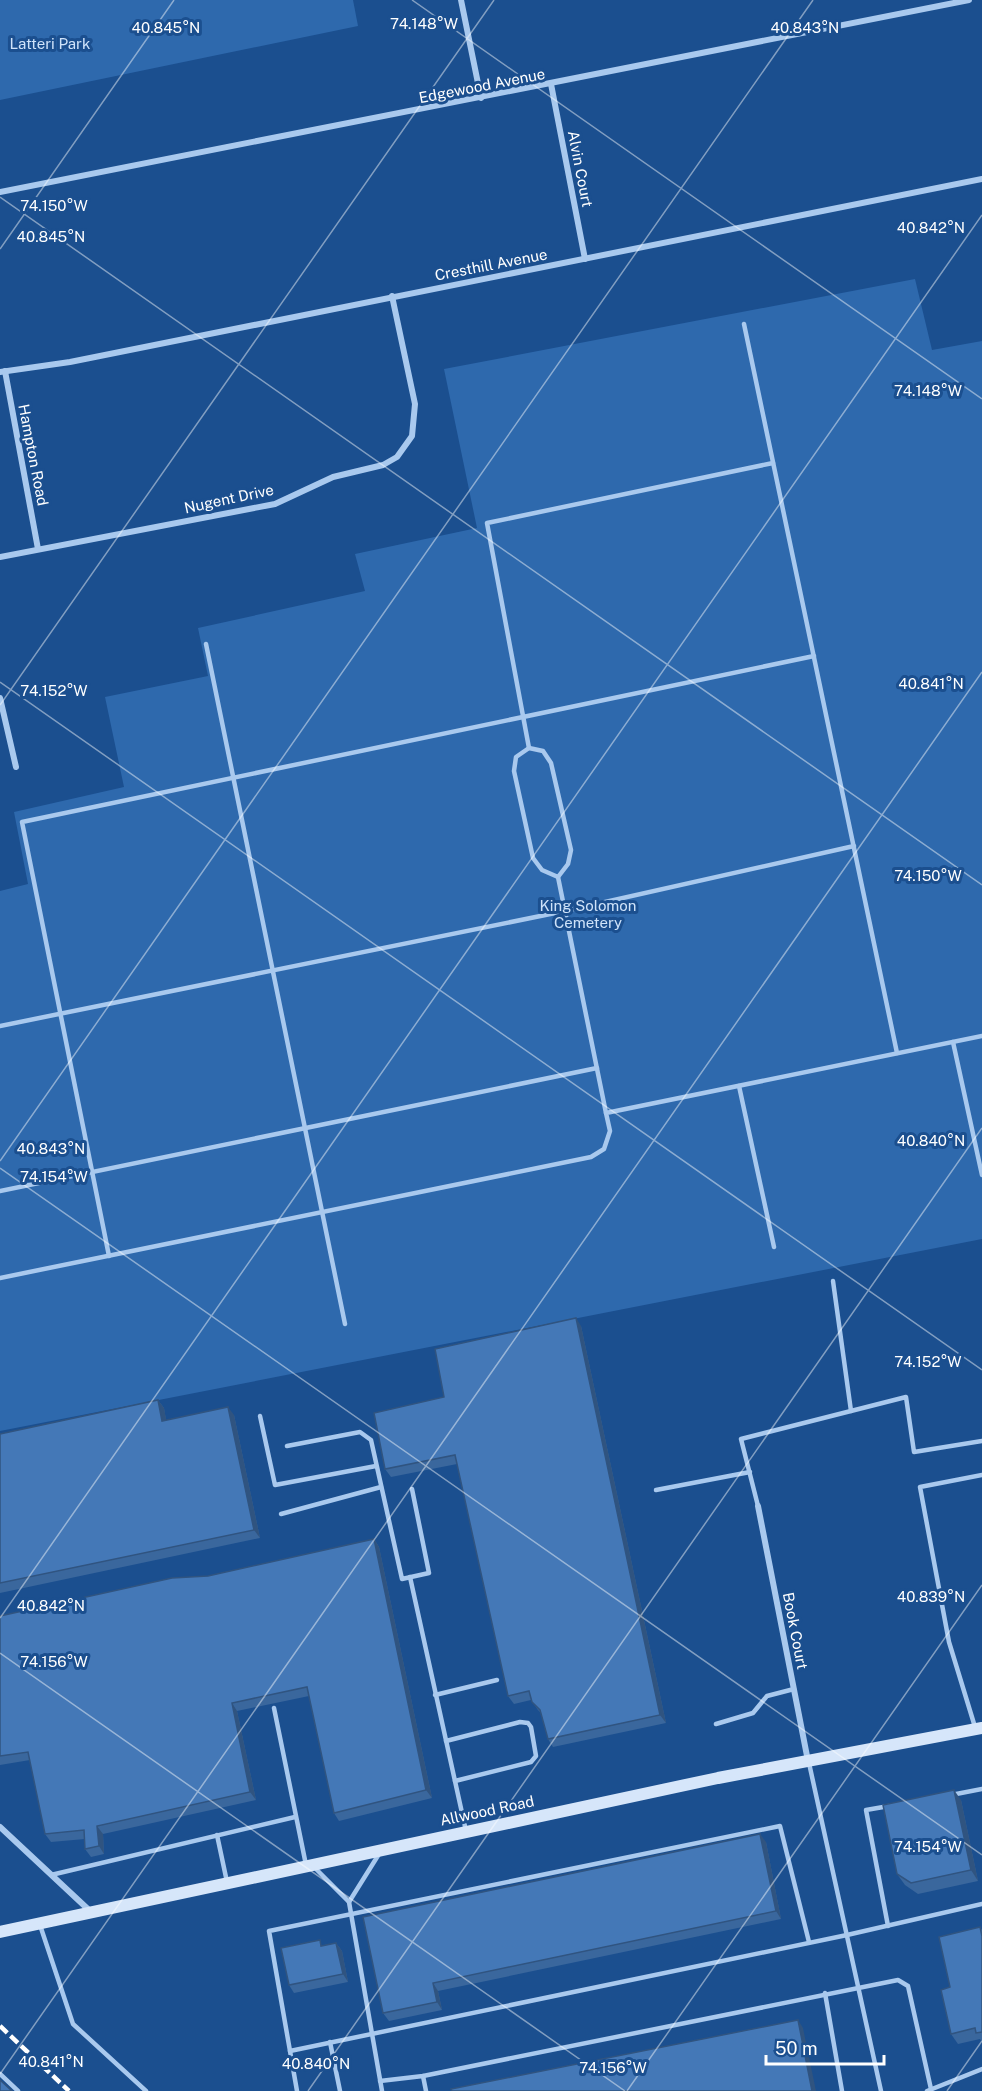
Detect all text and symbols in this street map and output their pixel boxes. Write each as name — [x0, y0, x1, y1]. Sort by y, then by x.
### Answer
text: 74.148°W — [390, 15, 458, 32]
text: 40.845°N — [132, 19, 200, 36]
text: 40.843°N — [771, 19, 839, 36]
park label: Latteri Park — [10, 35, 90, 52]
street label: Edgewood Avenue — [417, 65, 546, 106]
street label: Alvin Court — [565, 129, 596, 209]
text: 74.150°W — [20, 197, 88, 214]
text: 40.842°N — [897, 219, 965, 236]
text: 40.845°N — [17, 228, 85, 245]
street label: Cresthill Avenue — [433, 245, 549, 284]
text: 74.148°W — [894, 382, 962, 399]
street label: Hampton Road — [15, 403, 52, 507]
street label: Nugent Drive — [182, 481, 275, 516]
text: 40.841°N — [898, 675, 964, 692]
text: 74.152°W — [20, 682, 88, 699]
text: 74.150°W — [894, 867, 962, 884]
park label: King Solomon Cemetery — [540, 897, 636, 931]
text: 40.840°N — [897, 1132, 965, 1149]
text: 40.843°N — [17, 1140, 85, 1157]
text: 74.154°W — [20, 1168, 88, 1185]
text: 74.152°W — [894, 1353, 962, 1370]
text: 40.839°N — [897, 1588, 965, 1605]
street label: Book Court — [780, 1591, 811, 1671]
text: 40.842°N — [17, 1597, 85, 1614]
text: 74.156°W — [20, 1653, 88, 1670]
street label: Allwood Road — [438, 1792, 536, 1829]
text: 74.154°W — [894, 1838, 962, 1855]
scale bar — [766, 2028, 884, 2066]
text: 50 m — [775, 2038, 818, 2059]
text: 40.841°N — [18, 2053, 84, 2070]
text: 40.840°N — [282, 2055, 350, 2072]
text: 74.156°W — [579, 2059, 647, 2076]

